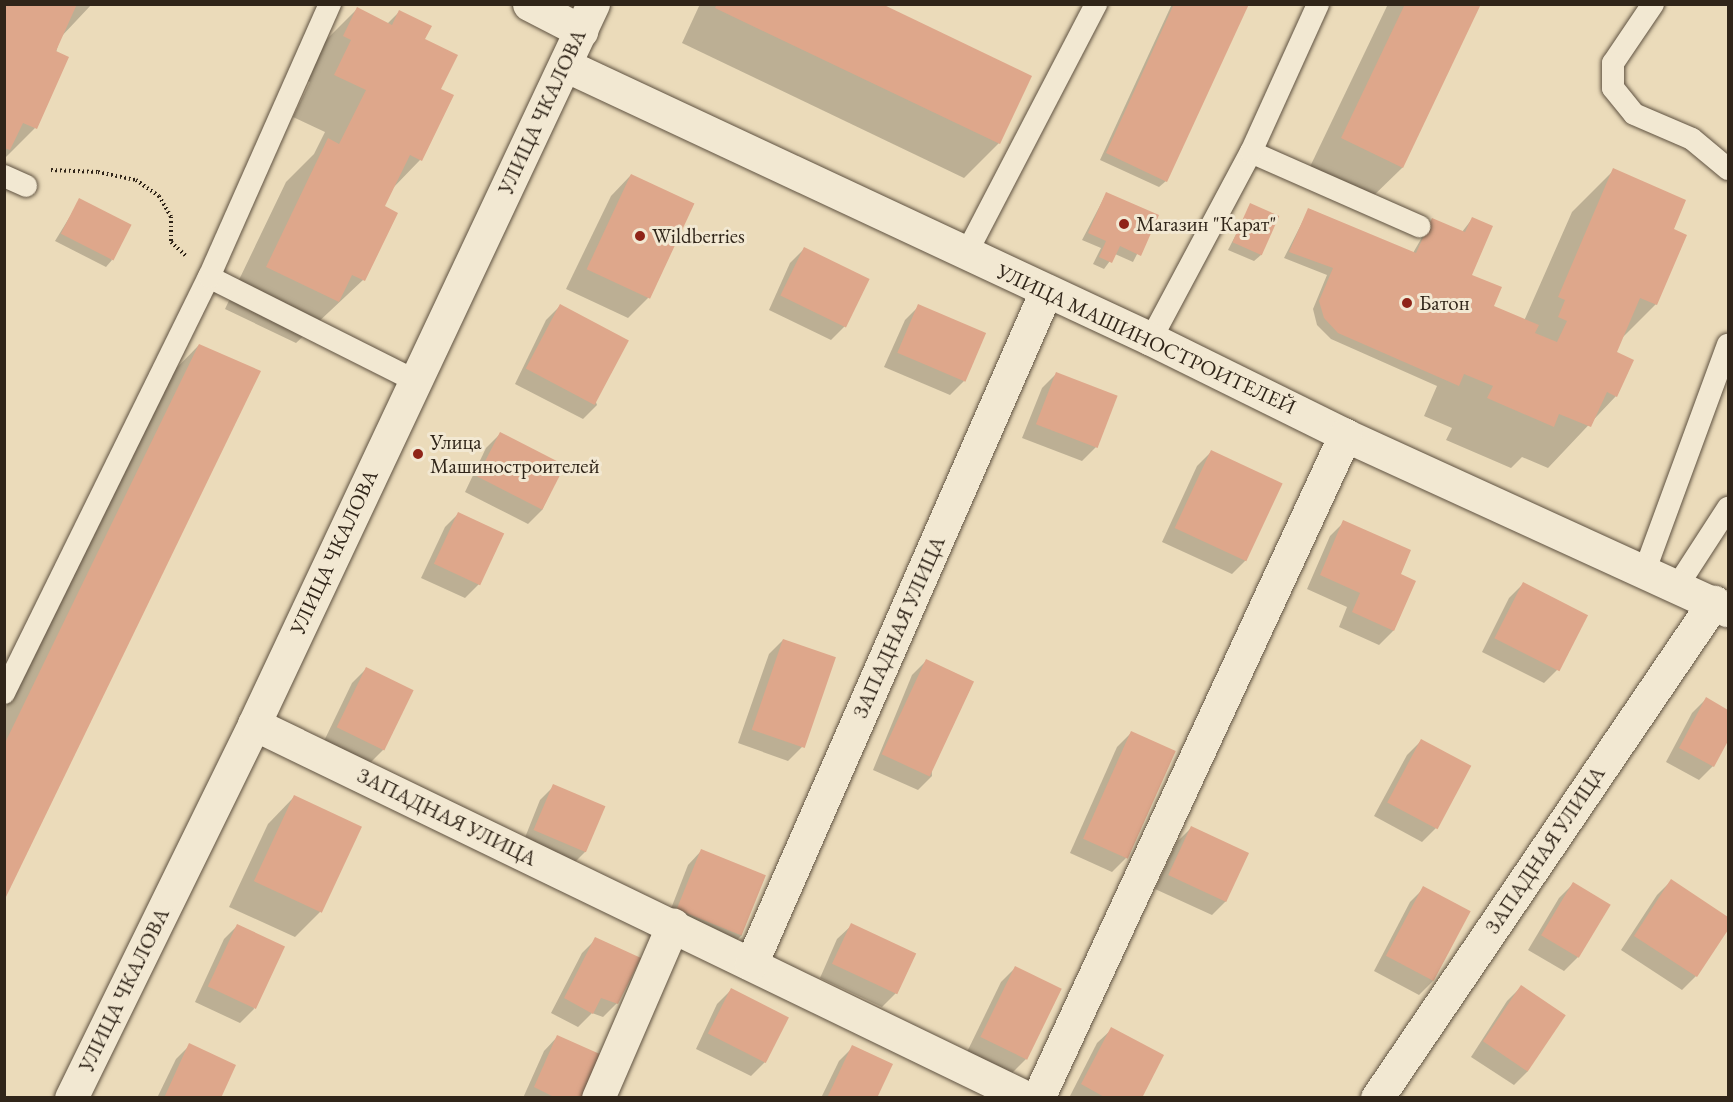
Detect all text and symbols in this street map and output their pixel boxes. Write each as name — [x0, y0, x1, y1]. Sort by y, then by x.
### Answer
street label: УЛИЦА ЧКАЛОВА — [493, 25, 591, 199]
place label: Магазин "Карат" — [1136, 211, 1276, 237]
marker: Магазин "Карат" — [1117, 217, 1131, 231]
place label: Wildberries — [652, 223, 745, 249]
marker: Wildberries — [633, 229, 647, 243]
street label: УЛИЦА МАШИНОСТРОИТЕЛЕЙ — [993, 259, 1299, 419]
place label: Батон — [1419, 290, 1470, 316]
marker: Батон — [1400, 296, 1414, 310]
place label: Улица Машиностроителей — [430, 429, 600, 479]
marker: Улица Машиностроителей — [411, 447, 425, 461]
street label: УЛИЦА ЧКАЛОВА — [285, 465, 383, 639]
street label: ЗАПАДНАЯ УЛИЦА — [848, 532, 950, 722]
street label: ЗАПАДНАЯ УЛИЦА — [1480, 762, 1610, 938]
street label: ЗАПАДНАЯ УЛИЦА — [353, 763, 541, 871]
street label: УЛИЦА ЧКАЛОВА — [73, 904, 175, 1076]

